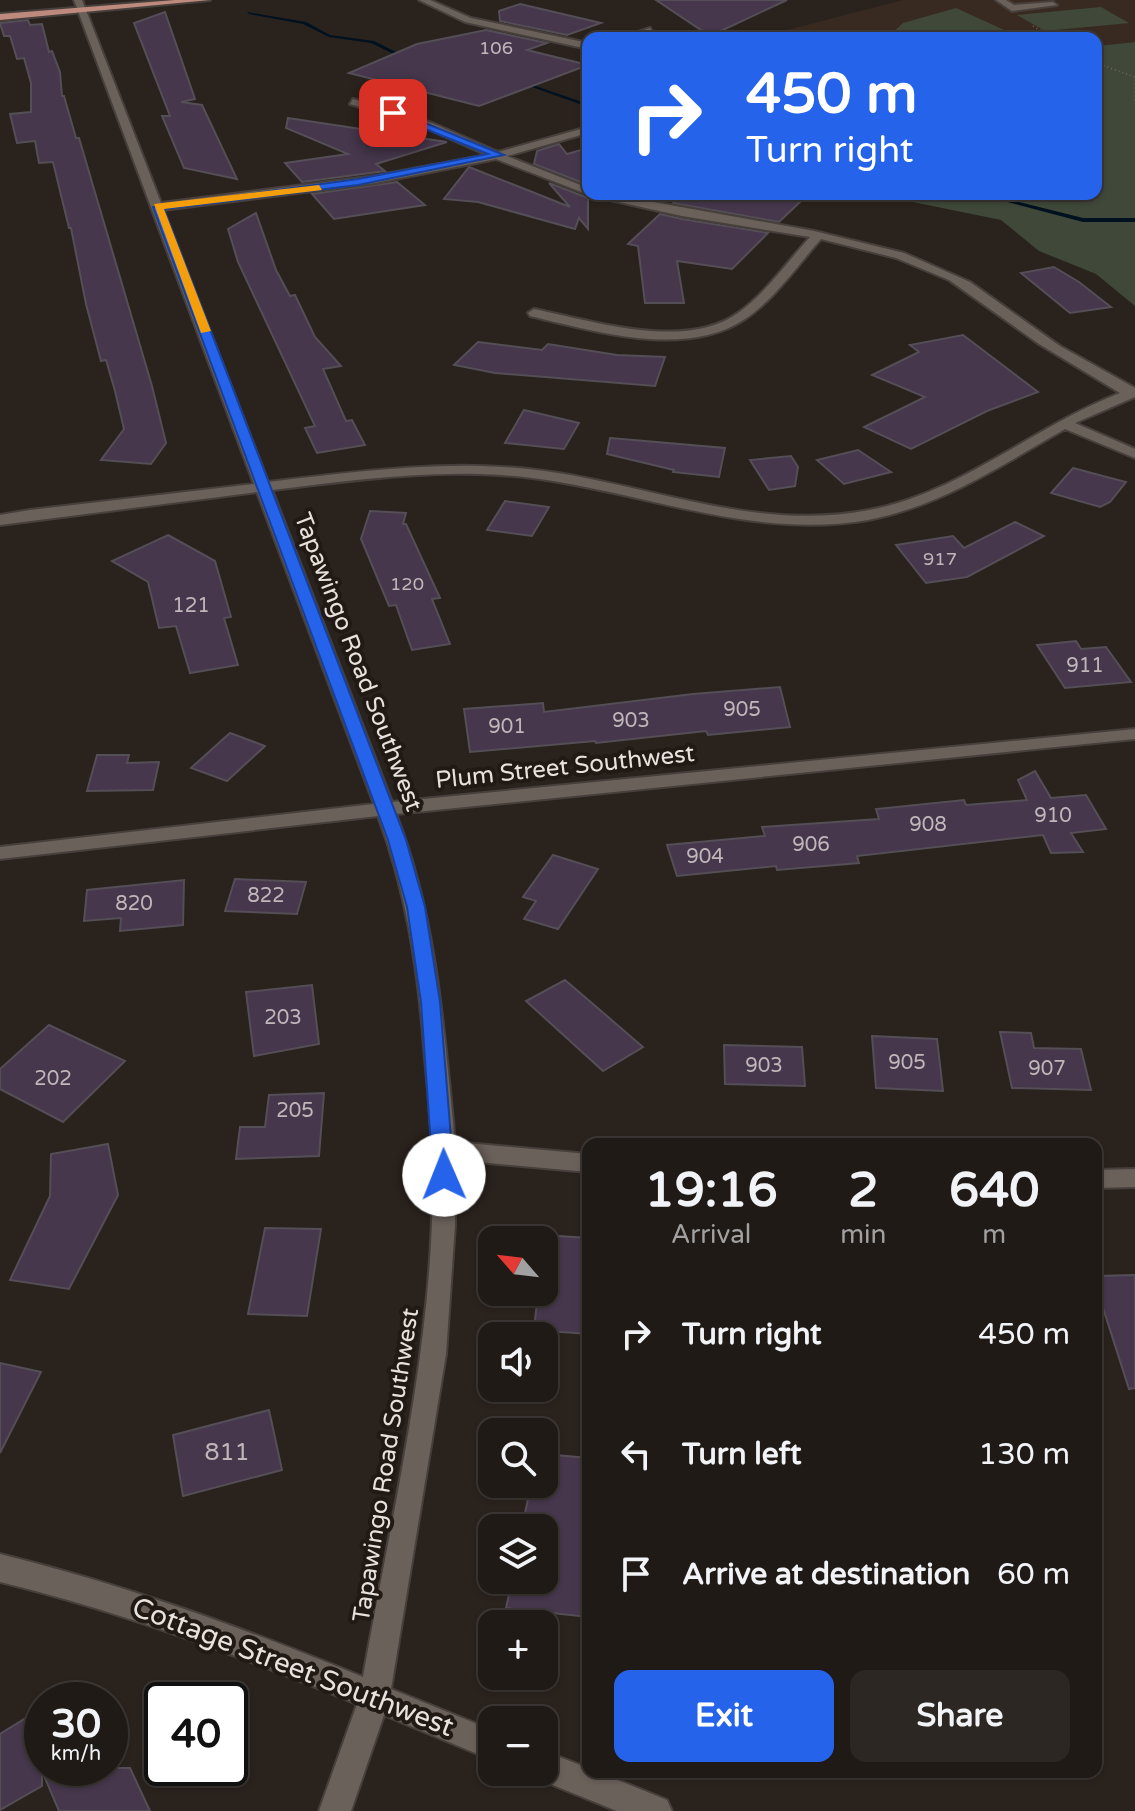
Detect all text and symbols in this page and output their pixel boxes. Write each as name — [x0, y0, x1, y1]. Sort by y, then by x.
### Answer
house number: 106 — [479, 37, 513, 59]
text: 450 m — [746, 61, 917, 128]
icon: right — [614, 64, 718, 168]
pin — [359, 79, 427, 147]
icon: arrive — [371, 91, 415, 135]
text: Turn right — [746, 129, 913, 172]
street label: Tapawingo Road Southwest — [288, 509, 428, 815]
house number: 917 — [923, 548, 957, 570]
house number: 120 — [390, 573, 424, 595]
house number: 121 — [172, 594, 210, 618]
house number: 911 — [1066, 654, 1104, 678]
house number: 905 — [723, 698, 761, 722]
house number: 903 — [612, 709, 650, 733]
house number: 901 — [488, 715, 526, 739]
street label: Plum Street Southwest — [434, 739, 696, 795]
house number: 910 — [1034, 804, 1072, 828]
house number: 908 — [909, 813, 947, 837]
house number: 906 — [792, 833, 830, 857]
house number: 904 — [686, 845, 724, 869]
house number: 822 — [247, 884, 285, 908]
house number: 820 — [115, 892, 153, 916]
house number: 203 — [264, 1006, 302, 1030]
house number: 905 — [888, 1051, 926, 1075]
house number: 903 — [745, 1054, 783, 1078]
house number: 907 — [1028, 1057, 1066, 1081]
house number: 202 — [34, 1067, 72, 1091]
house number: 205 — [276, 1099, 314, 1123]
position arrow — [402, 1133, 486, 1217]
text: 19:16 — [645, 1162, 778, 1220]
text: 2 — [848, 1162, 878, 1220]
text: 640 — [949, 1162, 1039, 1220]
text: Arrival — [671, 1219, 751, 1250]
text: min — [840, 1219, 886, 1250]
text: m — [982, 1219, 1006, 1250]
north arrow — [478, 1226, 558, 1306]
map controls — [478, 1226, 558, 1786]
street label: Tapawingo Road Southwest — [347, 1306, 425, 1624]
icon: right — [614, 1312, 658, 1356]
text: Turn right — [682, 1316, 822, 1353]
text: 450 m — [978, 1316, 1070, 1353]
button: sound — [478, 1322, 558, 1402]
button: search — [478, 1418, 558, 1498]
icon: left — [614, 1432, 658, 1476]
text: Turn left — [682, 1436, 801, 1473]
text: 130 m — [978, 1436, 1070, 1473]
house number: 811 — [204, 1438, 250, 1467]
button: layers — [478, 1514, 558, 1594]
icon: arrive — [614, 1552, 658, 1596]
text: Arrive at destination — [682, 1556, 970, 1593]
text: 60 m — [997, 1556, 1070, 1593]
street label: Cottage Street Southwest — [127, 1590, 459, 1744]
button: + — [478, 1610, 558, 1690]
button: Exit — [614, 1670, 834, 1762]
button: Share — [850, 1670, 1070, 1762]
speed limit sign: 40 — [144, 1682, 248, 1786]
text: 30 — [51, 1700, 101, 1748]
button: − — [478, 1706, 558, 1786]
text: km/h — [51, 1742, 101, 1766]

